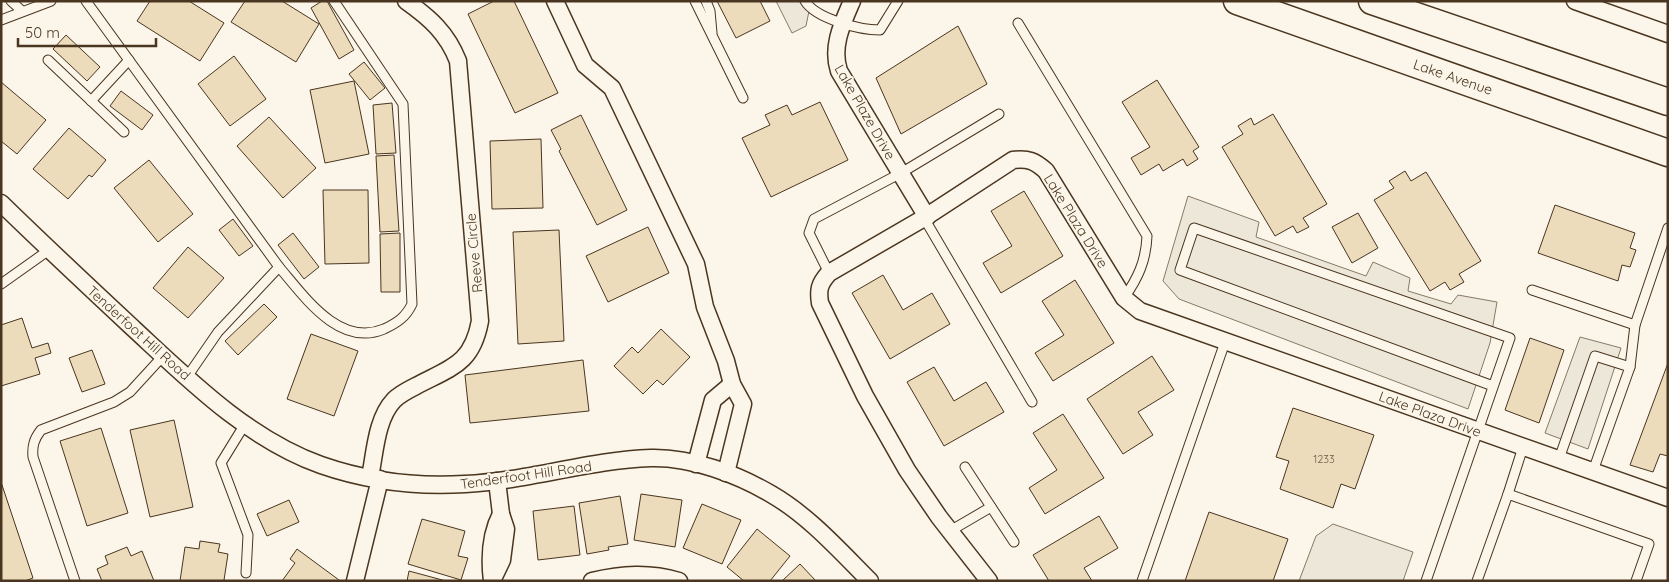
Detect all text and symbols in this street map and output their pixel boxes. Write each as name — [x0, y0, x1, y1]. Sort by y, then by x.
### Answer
scale bar — [18, 15, 155, 47]
text: 50 m — [25, 23, 60, 42]
street label: Lake Avenue — [1411, 55, 1495, 99]
street label: Lake Plaze Drive — [830, 61, 900, 163]
street label: Lake Plaza Drive — [1040, 171, 1112, 271]
street label: Reeve Circle — [462, 212, 486, 293]
street label: Tenderfoot Hill Road — [84, 282, 194, 384]
street label: Lake Plaza Drive — [1376, 387, 1484, 441]
house number: 1233 — [1313, 452, 1335, 466]
street label: Tenderfoot Hill Road — [459, 457, 593, 493]

